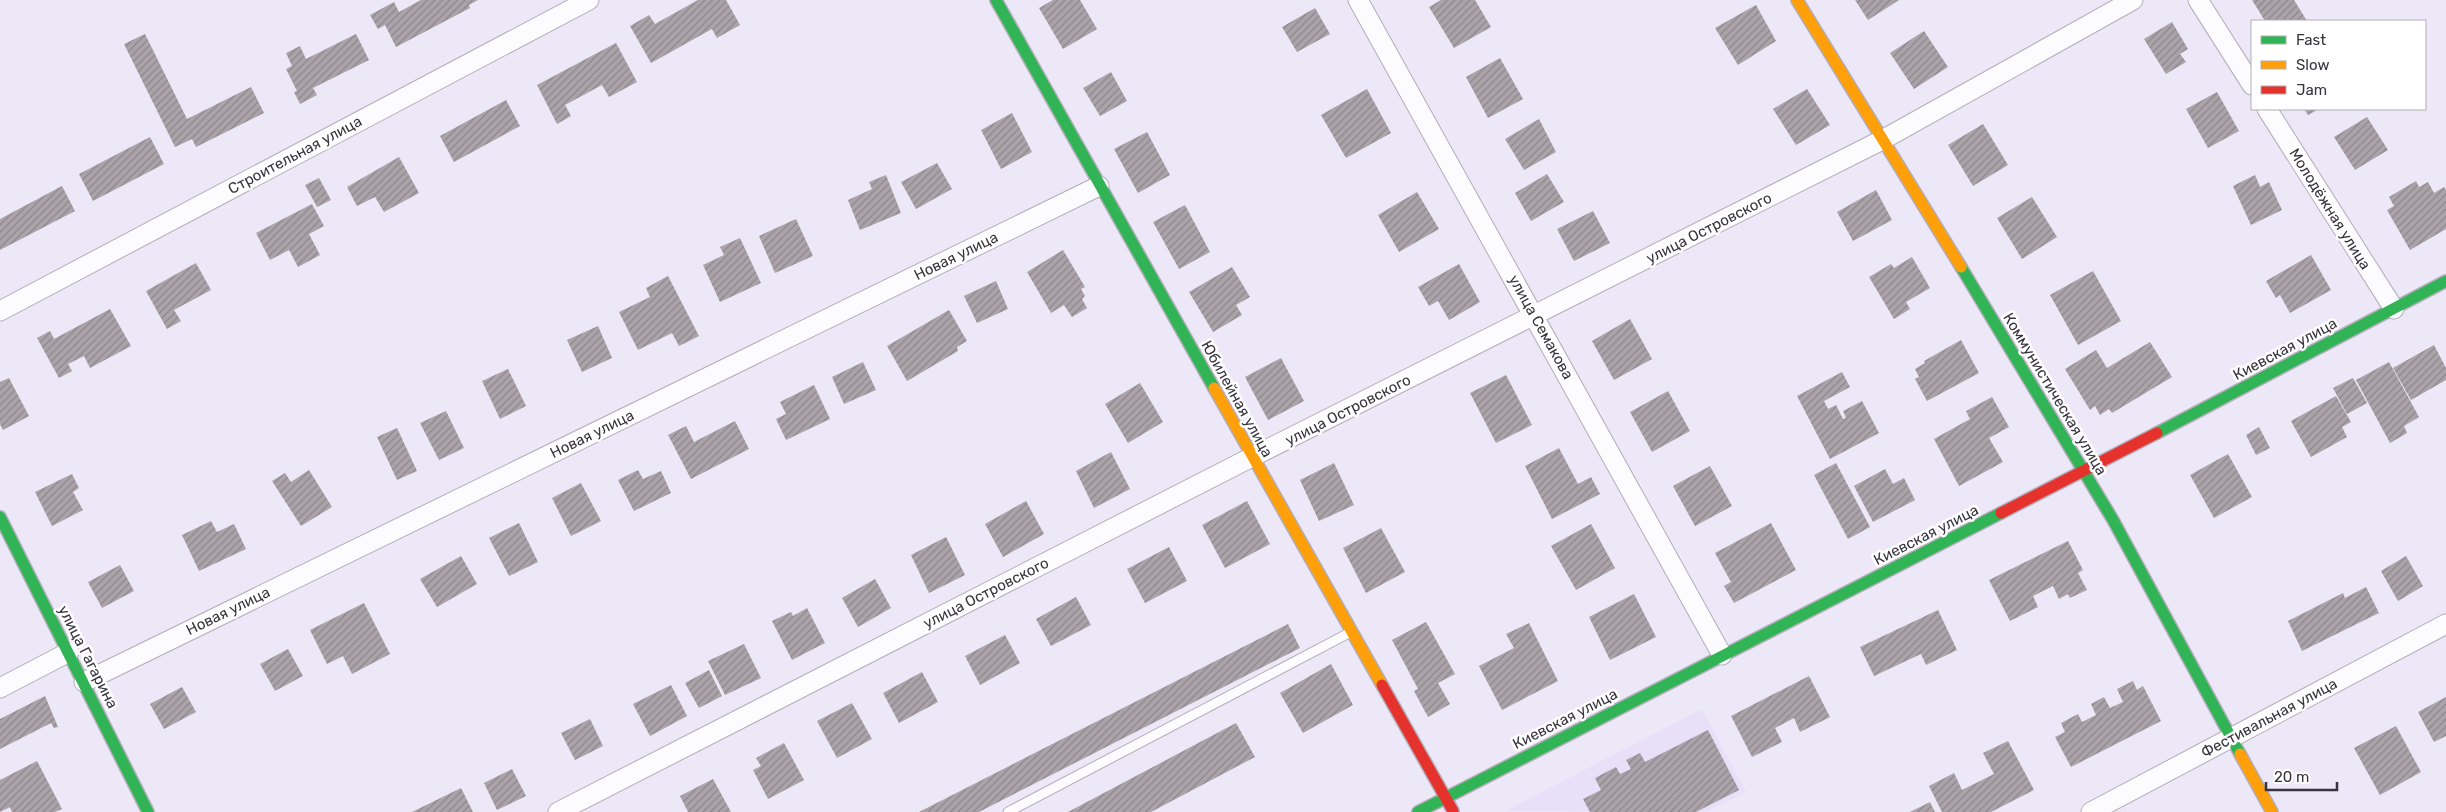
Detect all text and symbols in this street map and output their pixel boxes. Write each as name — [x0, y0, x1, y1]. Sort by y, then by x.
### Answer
legend — [2251, 20, 2426, 110]
text: Fast — [2296, 31, 2326, 49]
text: Slow — [2296, 56, 2329, 74]
text: Jam — [2296, 81, 2327, 99]
street label: Строительная улица — [225, 112, 365, 198]
street label: Молодёжная улица — [2285, 145, 2375, 273]
street label: улица Островского — [1643, 189, 1775, 267]
street label: Новая улица — [911, 228, 1001, 284]
street label: улица Семакова — [1505, 272, 1577, 382]
street label: Коммунистическая улица — [1999, 310, 2111, 478]
street label: Киевская улица — [2230, 314, 2340, 384]
street label: Юбилейная улица — [1197, 337, 1277, 461]
street label: улица Островского — [1282, 371, 1414, 449]
street label: Новая улица — [547, 406, 637, 462]
street label: Киевская улица — [1871, 501, 1981, 569]
street label: улица Островского — [920, 554, 1052, 632]
street label: Новая улица — [183, 583, 273, 639]
street label: улица Гагарина — [54, 602, 122, 712]
street label: Фестивальная улица — [2198, 674, 2340, 762]
street label: Киевская улица — [1510, 685, 1620, 753]
scale bar — [2266, 760, 2337, 792]
text: 20 m — [2274, 768, 2309, 786]

